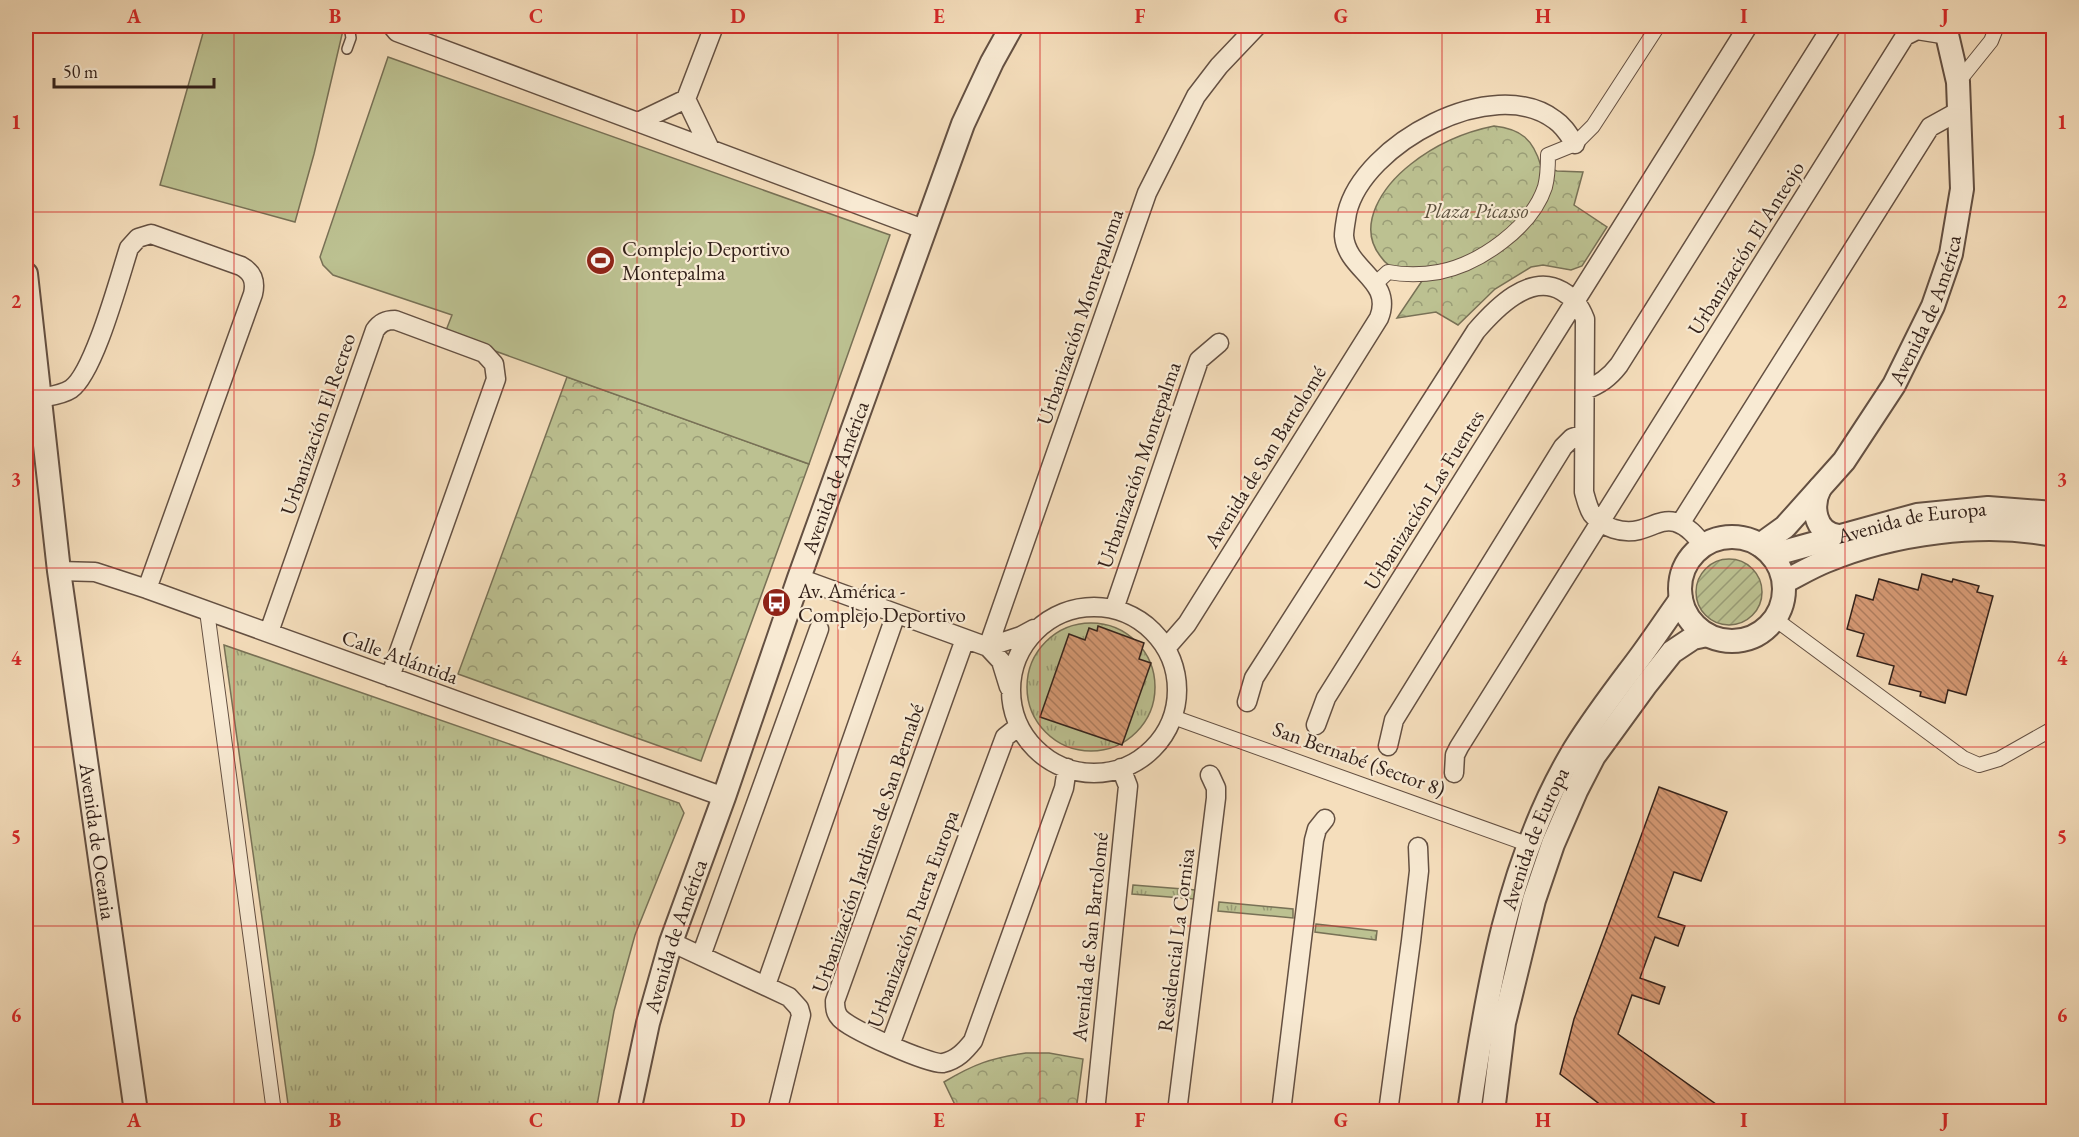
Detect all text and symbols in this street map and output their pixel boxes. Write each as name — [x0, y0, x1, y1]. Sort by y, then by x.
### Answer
text: A — [126, 3, 142, 29]
text: B — [329, 3, 341, 29]
text: C — [529, 3, 543, 29]
text: D — [730, 3, 746, 29]
text: E — [933, 3, 945, 29]
text: F — [1135, 3, 1146, 29]
text: G — [1334, 3, 1348, 29]
text: H — [1535, 3, 1551, 29]
text: I — [1740, 3, 1748, 29]
text: J — [1939, 3, 1949, 29]
scale bar — [54, 51, 214, 89]
text: 50 m — [63, 60, 98, 83]
text: 1 — [11, 109, 21, 135]
text: 1 — [2057, 109, 2067, 135]
street label: Urbanización El Anteojo — [1681, 156, 1810, 340]
park label: Plaza Picasso — [1424, 197, 1528, 224]
street label: Urbanización Montepaloma — [1030, 205, 1129, 429]
street label: Avenida de América — [1882, 233, 1967, 390]
place label: Complejo Deportivo Montepalma — [622, 235, 790, 286]
sports icon: Complejo Deportivo Montepalma — [585, 245, 617, 277]
text: 2 — [11, 288, 22, 314]
text: 2 — [2057, 288, 2068, 314]
street label: Urbanización El Recreo — [274, 329, 361, 518]
street label: Urbanización Montepalma — [1091, 357, 1187, 572]
street label: Avenida de San Bartolomé — [1197, 360, 1332, 554]
street label: Avenida de América — [795, 397, 875, 558]
street label: Urbanización Las Fuentes — [1357, 404, 1490, 595]
text: 3 — [11, 466, 21, 492]
text: 3 — [2057, 466, 2067, 492]
street label: Avenida de Europa — [1833, 494, 1988, 550]
place label: Av. América - Complejo Deportivo — [797, 577, 966, 628]
bus stop icon: Av. América - Complejo Deportivo — [761, 587, 793, 619]
street label: Calle Atlántida — [338, 623, 463, 690]
text: 4 — [11, 645, 22, 671]
text: 4 — [2057, 645, 2068, 671]
street label: Urbanización Jardines de San Bernabé — [805, 700, 930, 996]
street label: San Bernabé (Sector 8) — [1269, 715, 1449, 802]
street label: Avenida de Oceania — [73, 760, 123, 922]
street label: Avenida de Europa — [1494, 762, 1575, 914]
street label: Urbanización Puerta Europa — [861, 806, 965, 1031]
text: 5 — [11, 823, 21, 849]
text: 5 — [2057, 823, 2067, 849]
street label: Avenida de San Bartolomé — [1065, 831, 1114, 1044]
street label: Residencial La Cornisa — [1151, 846, 1200, 1033]
street label: Avenida de América — [637, 855, 713, 1017]
text: 6 — [11, 1002, 22, 1028]
text: 6 — [2057, 1002, 2068, 1028]
text: A — [126, 1107, 142, 1133]
text: B — [329, 1107, 341, 1133]
text: C — [529, 1107, 543, 1133]
text: D — [730, 1107, 746, 1133]
text: E — [933, 1107, 945, 1133]
text: F — [1135, 1107, 1146, 1133]
text: G — [1334, 1107, 1348, 1133]
text: H — [1535, 1107, 1551, 1133]
text: I — [1740, 1107, 1748, 1133]
text: J — [1939, 1107, 1949, 1133]

